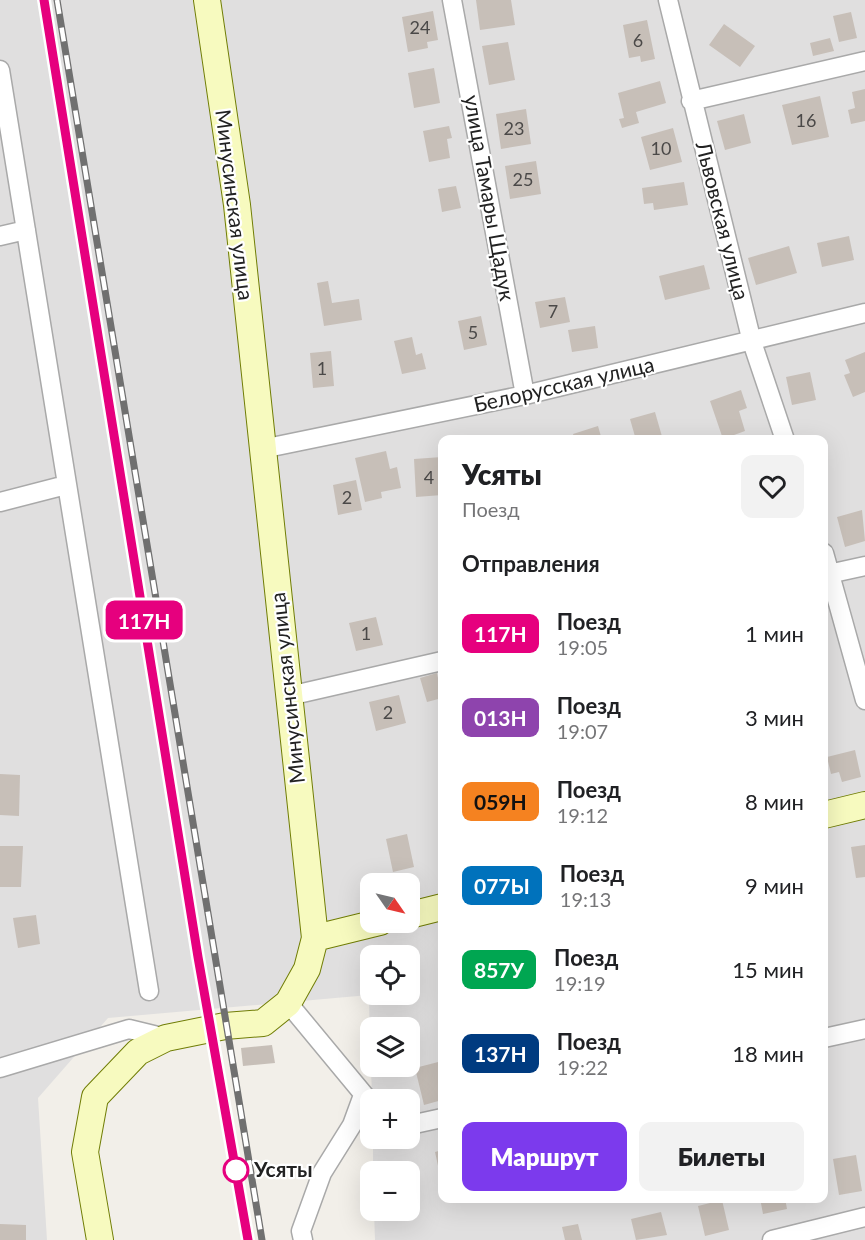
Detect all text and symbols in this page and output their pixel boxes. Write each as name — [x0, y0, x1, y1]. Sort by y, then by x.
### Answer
house number: 24 — [410, 16, 430, 38]
house number: 6 — [633, 29, 643, 51]
street label: улица Тамары Щадук — [460, 93, 521, 303]
street label: Минусинская улица — [211, 108, 260, 302]
house number: 16 — [796, 109, 816, 131]
house number: 23 — [504, 117, 524, 139]
house number: 10 — [651, 137, 671, 159]
street label: Львовская улица — [691, 138, 755, 302]
house number: 25 — [513, 168, 533, 190]
house number: 7 — [548, 300, 558, 322]
house number: 5 — [468, 321, 478, 343]
street label: Белорусская улица — [471, 351, 656, 416]
house number: 1 — [317, 357, 327, 379]
button: heart — [741, 455, 804, 518]
text: Усяты — [462, 457, 542, 491]
house number: 4 — [424, 466, 434, 488]
house number: 2 — [342, 486, 352, 508]
text: Поезд — [462, 497, 520, 521]
text: Отправления — [462, 550, 600, 577]
street label: Минусинская улица — [264, 591, 309, 785]
line badge: 117Н — [102, 600, 186, 640]
text: 117Н — [118, 608, 170, 633]
text: Поезд — [557, 608, 621, 635]
text: 1 мин — [745, 620, 804, 647]
text: 117Н — [474, 621, 527, 646]
house number: 1 — [361, 622, 371, 644]
text: 19:05 — [557, 635, 608, 659]
text: Поезд — [557, 692, 621, 719]
house number: 2 — [383, 701, 393, 723]
text: 3 мин — [745, 704, 804, 731]
text: 013Н — [474, 705, 527, 730]
text: 19:07 — [557, 719, 608, 743]
text: Поезд — [557, 776, 621, 803]
text: 8 мин — [745, 788, 804, 815]
text: 059Н — [474, 789, 527, 814]
text: 19:12 — [557, 803, 608, 827]
text: Поезд — [560, 860, 624, 887]
text: 9 мин — [745, 872, 804, 899]
north arrow — [360, 873, 420, 933]
map controls — [360, 873, 420, 1221]
text: 077Ы — [474, 873, 530, 898]
text: 19:13 — [560, 887, 611, 911]
text: Поезд — [554, 944, 618, 971]
button: locate — [360, 945, 420, 1005]
text: 15 мин — [732, 956, 804, 983]
text: 857У — [474, 957, 524, 982]
text: 19:19 — [554, 971, 605, 995]
button: layers — [360, 1017, 420, 1077]
text: Поезд — [557, 1028, 621, 1055]
text: 18 мин — [732, 1040, 804, 1067]
text: 137Н — [474, 1041, 527, 1066]
text: 19:22 — [557, 1055, 608, 1079]
button: + — [360, 1089, 420, 1149]
button: Маршрут — [462, 1122, 627, 1191]
button: Билеты — [639, 1122, 804, 1191]
place label: Усяты — [253, 1156, 313, 1181]
marker: Усяты — [223, 1157, 249, 1183]
button: − — [360, 1161, 420, 1221]

